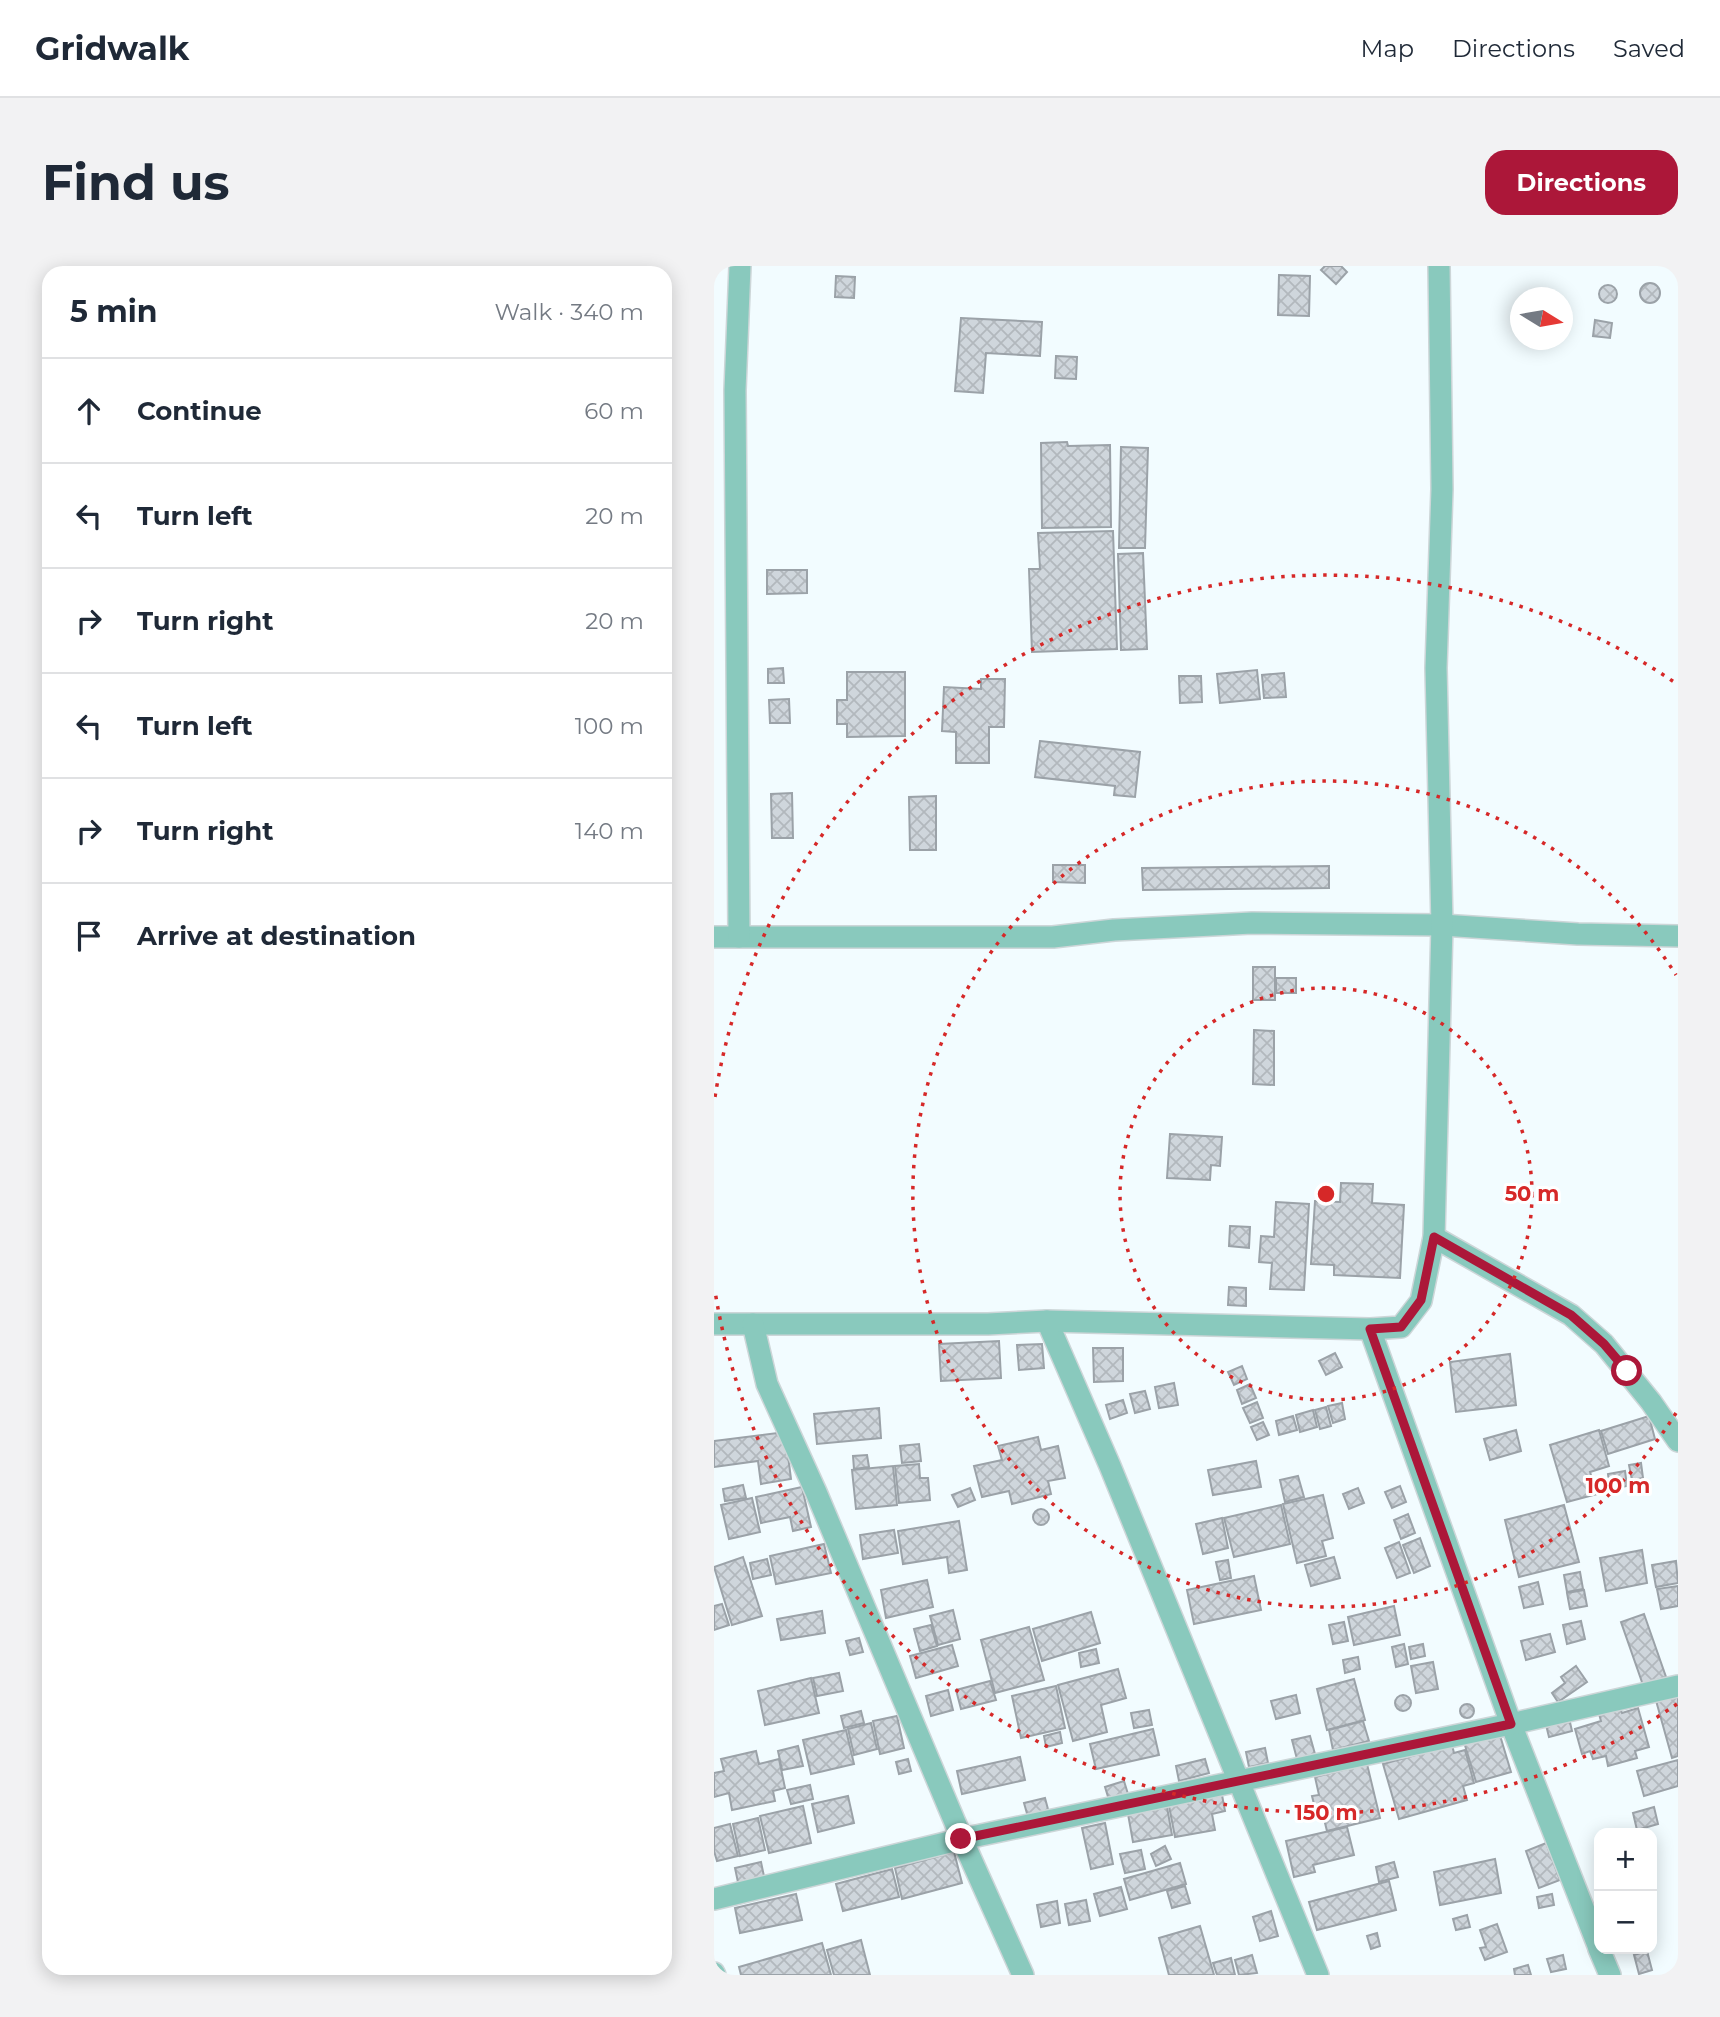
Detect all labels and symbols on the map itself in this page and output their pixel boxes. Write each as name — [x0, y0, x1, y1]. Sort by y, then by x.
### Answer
north arrow — [1510, 287, 1573, 350]
text: 50 m — [1505, 1181, 1559, 1206]
centre of rings — [1314, 1182, 1338, 1206]
route start — [1611, 1355, 1642, 1386]
text: 100 m — [1586, 1473, 1650, 1498]
text: 150 m — [1295, 1800, 1357, 1825]
route end — [945, 1823, 976, 1854]

